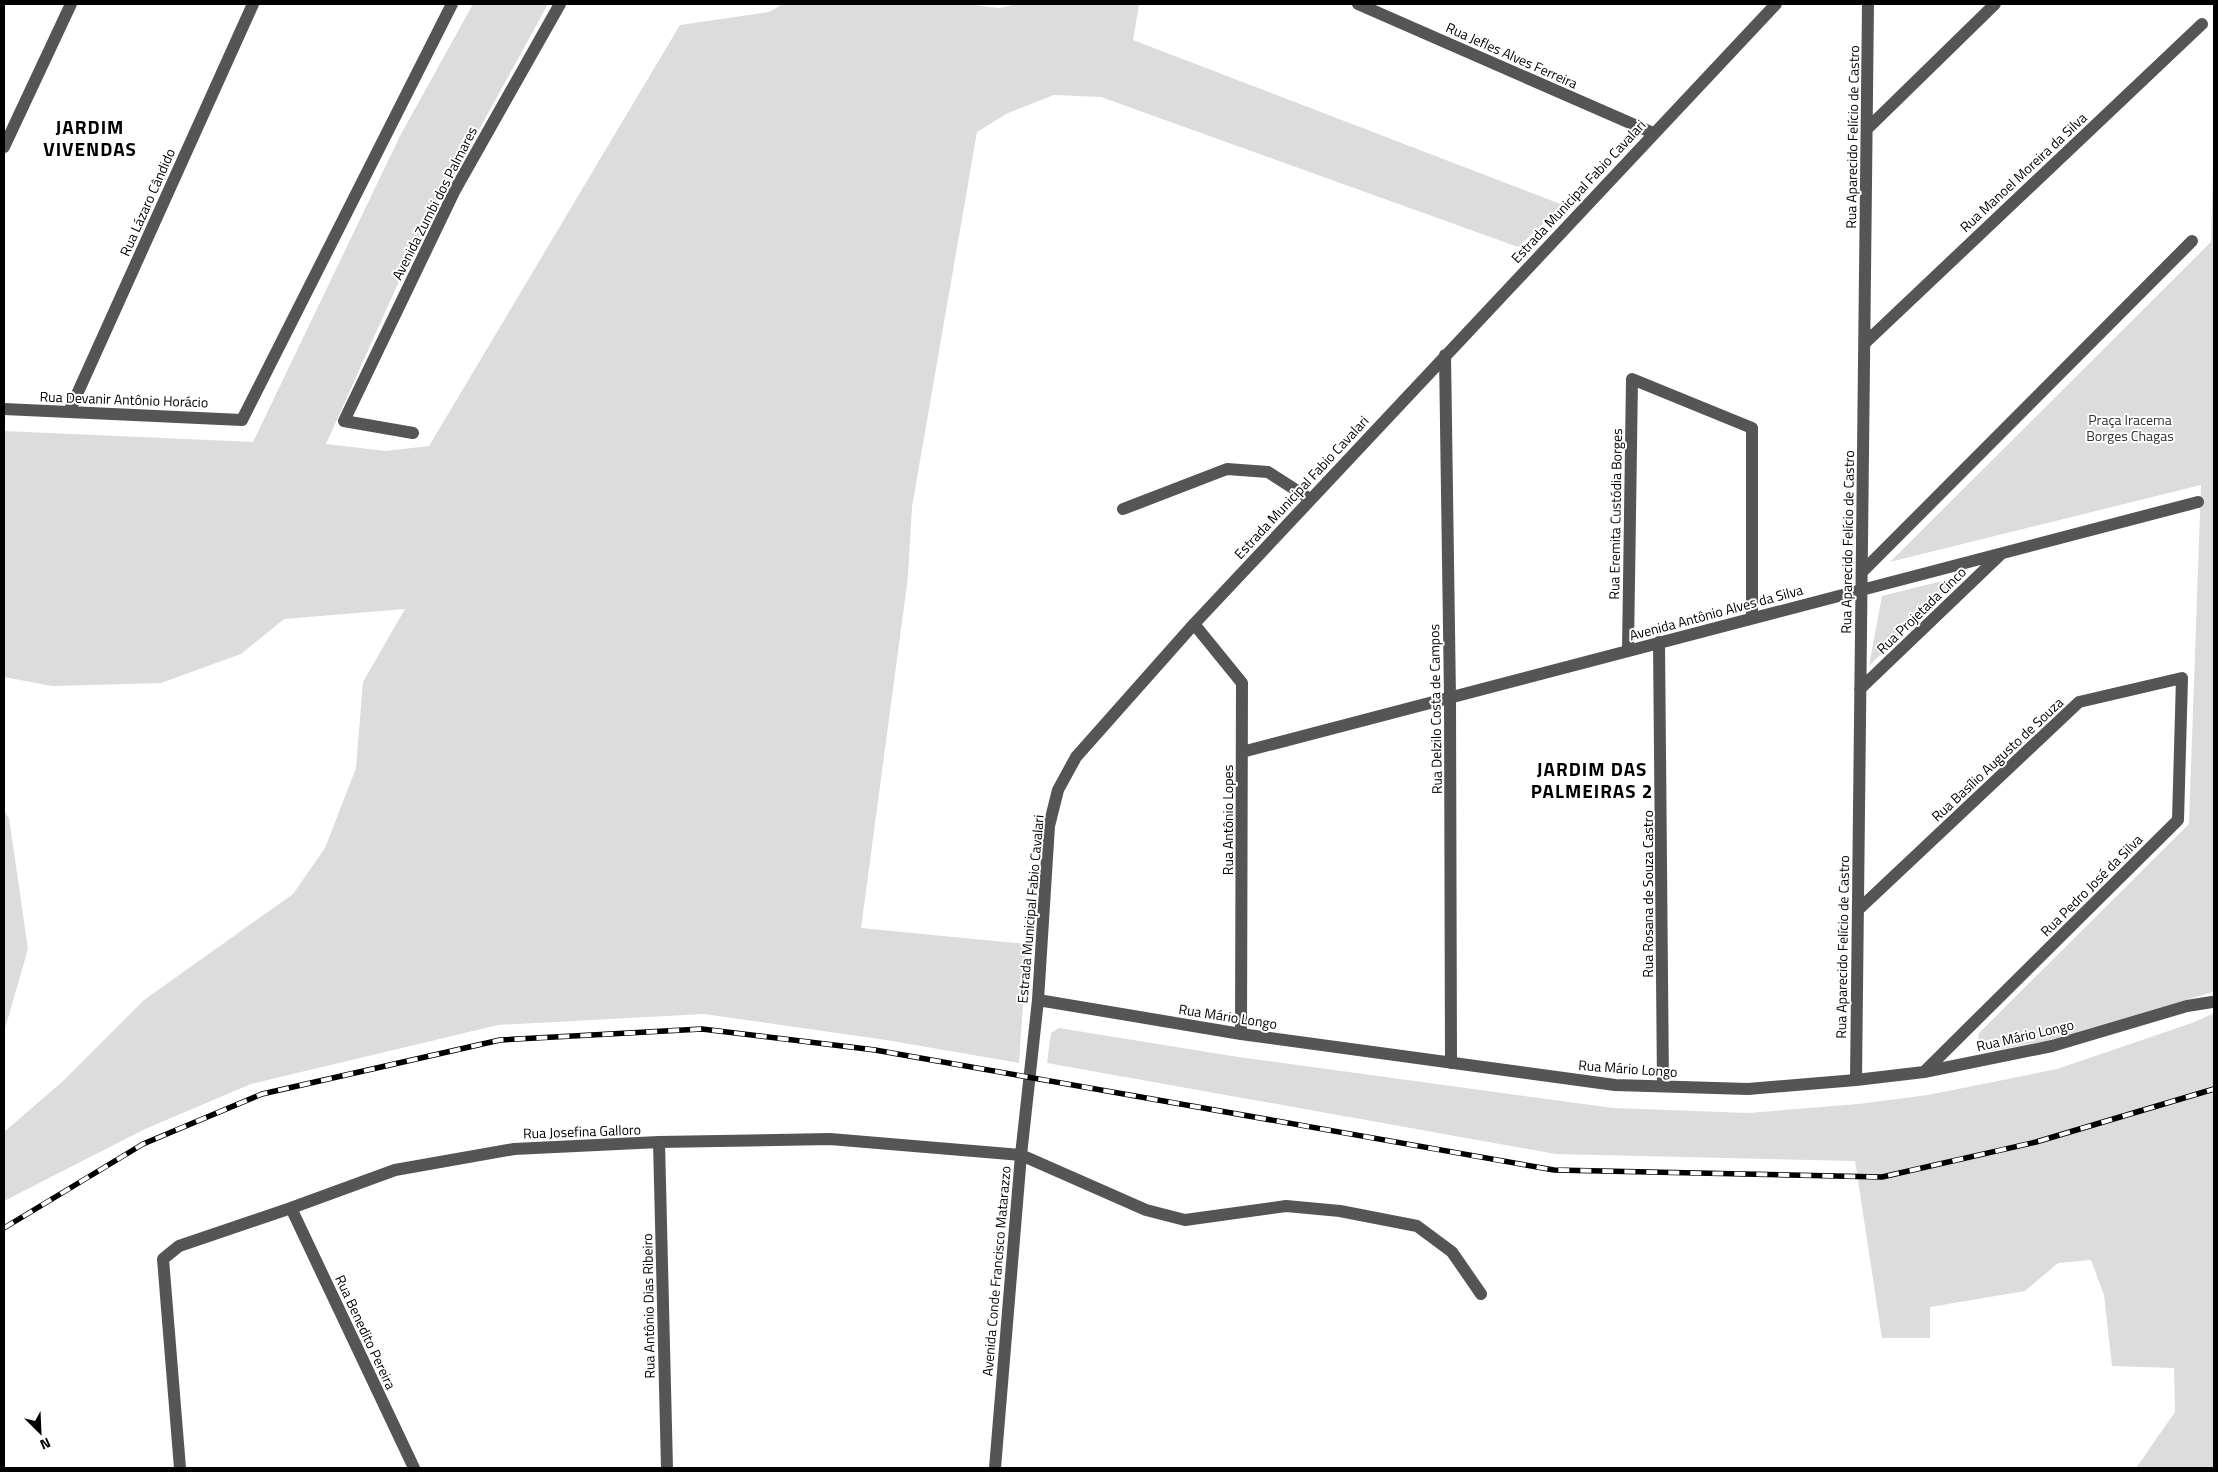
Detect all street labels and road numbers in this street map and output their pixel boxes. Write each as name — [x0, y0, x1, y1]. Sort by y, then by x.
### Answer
street label: Rua Jefles Alves Ferreira — [1443, 16, 1581, 94]
street label: Rua Aparecido Felício de Castro — [1840, 45, 1864, 229]
street label: Rua Manoel Moreira da Silva — [1955, 107, 2091, 237]
street label: Estrada Municipal Fabio Cavalari — [1506, 115, 1650, 267]
street label: Avenida Zumbi dos Palmares — [386, 123, 482, 283]
street label: Rua Lázaro Cândido — [114, 145, 180, 259]
street label: Rua Devanir Antônio Horácio — [39, 386, 209, 412]
street label: Estrada Municipal Fabio Cavalari — [1229, 411, 1373, 563]
street label: Rua Eremita Custódia Borges — [1603, 428, 1627, 600]
street label: Rua Aparecido Felício de Castro — [1835, 450, 1859, 634]
street label: Rua Projetada Cinco — [1871, 562, 1971, 658]
street label: Avenida Antônio Alves da Silva — [1627, 579, 1805, 645]
street label: Rua Delzilo Costa de Campos — [1423, 624, 1447, 794]
street label: Rua Basílio Augusto de Souza — [1926, 692, 2068, 826]
street label: Rua Antônio Lopes — [1217, 765, 1238, 875]
street label: Rua Rosana de Souza Castro — [1637, 810, 1658, 978]
street label: Estrada Municipal Fabio Cavalari — [1011, 814, 1049, 1004]
street label: Rua Pedro José da Silva — [2035, 829, 2147, 941]
street label: Rua Aparecido Felício de Castro — [1830, 855, 1854, 1039]
street label: Rua Mário Longo — [1177, 998, 1279, 1034]
street label: Rua Mário Longo — [1974, 1014, 2076, 1056]
street label: Rua Mário Longo — [1578, 1054, 1678, 1082]
street label: Rua Josefina Galloro — [523, 1118, 641, 1144]
street label: Avenida Conde Francisco Matarazzo — [976, 1165, 1016, 1377]
street label: Rua Antônio Dias Ribeiro — [636, 1233, 660, 1379]
street label: Rua Benedito Pereira — [330, 1271, 402, 1393]

